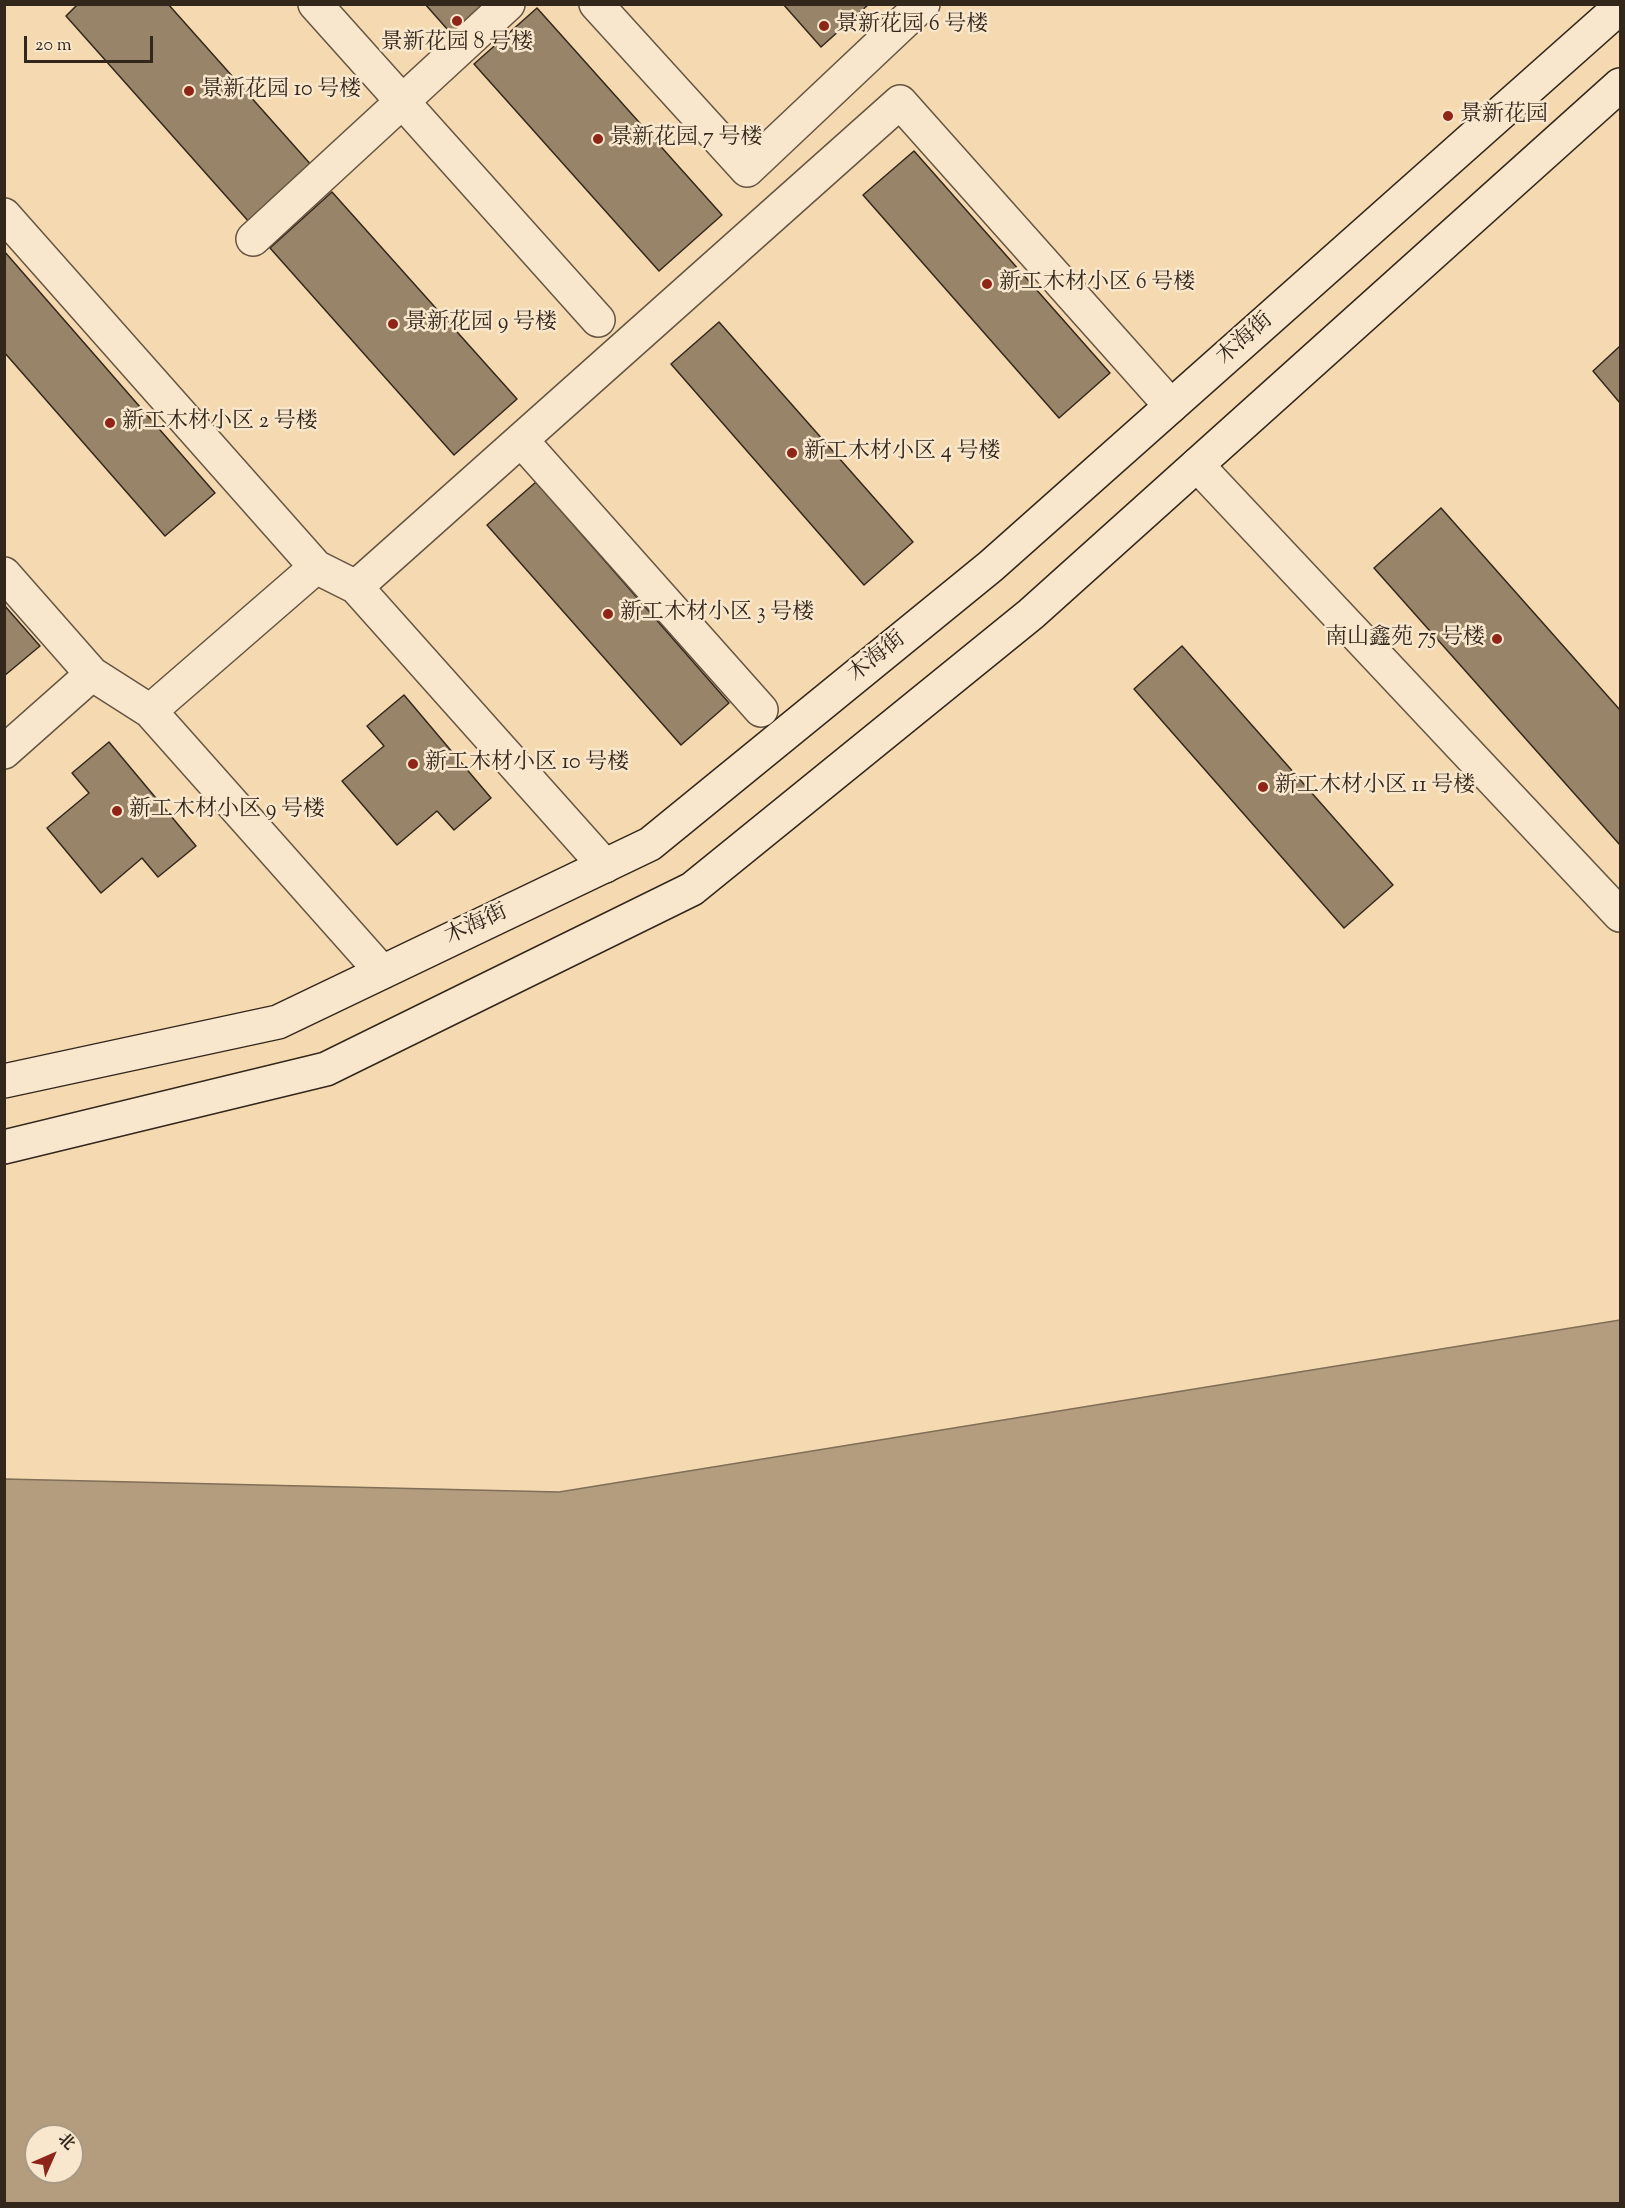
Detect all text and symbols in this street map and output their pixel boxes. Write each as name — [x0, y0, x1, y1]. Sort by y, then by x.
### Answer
place label: 景新花园 6 号楼 — [836, 13, 988, 39]
marker: 景新花园 8 号楼 — [450, 14, 464, 28]
marker: 景新花园 6 号楼 — [817, 19, 831, 33]
scale bar — [27, 24, 156, 62]
place label: 景新花园 8 号楼 — [381, 31, 533, 57]
text: 20 m — [35, 33, 72, 59]
place label: 景新花园 10 号楼 — [201, 78, 361, 104]
marker: 景新花园 10 号楼 — [182, 84, 196, 98]
place label: 景新花园 — [1460, 103, 1548, 129]
marker: 景新花园 — [1441, 109, 1455, 123]
place label: 景新花园 7 号楼 — [610, 126, 762, 152]
marker: 景新花园 7 号楼 — [591, 132, 605, 146]
place label: 新工木材小区 6 号楼 — [999, 271, 1195, 297]
marker: 新工木材小区 6 号楼 — [980, 277, 994, 291]
street label: 木海街 — [1213, 308, 1279, 372]
place label: 景新花园 9 号楼 — [405, 311, 557, 337]
marker: 景新花园 9 号楼 — [386, 317, 400, 331]
place label: 新工木材小区 2 号楼 — [122, 410, 318, 436]
marker: 新工木材小区 2 号楼 — [103, 416, 117, 430]
place label: 新工木材小区 4 号楼 — [804, 440, 1000, 466]
marker: 新工木材小区 4 号楼 — [785, 446, 799, 460]
place label: 新工木材小区 3 号楼 — [620, 601, 814, 627]
marker: 新工木材小区 3 号楼 — [601, 607, 615, 621]
place label: 南山鑫苑 75 号楼 — [1325, 626, 1485, 652]
street label: 木海街 — [844, 627, 912, 689]
marker: 南山鑫苑 75 号楼 — [1490, 632, 1504, 646]
place label: 新工木材小区 10 号楼 — [425, 751, 629, 777]
marker: 新工木材小区 10 号楼 — [406, 757, 420, 771]
place label: 新工木材小区 11 号楼 — [1275, 774, 1475, 800]
marker: 新工木材小区 11 号楼 — [1256, 780, 1270, 794]
place label: 新工木材小区 9 号楼 — [129, 798, 325, 824]
marker: 新工木材小区 9 号楼 — [110, 804, 124, 818]
street label: 木海街 — [442, 900, 512, 952]
north arrow — [24, 2124, 84, 2184]
text: 北 — [52, 2129, 79, 2156]

